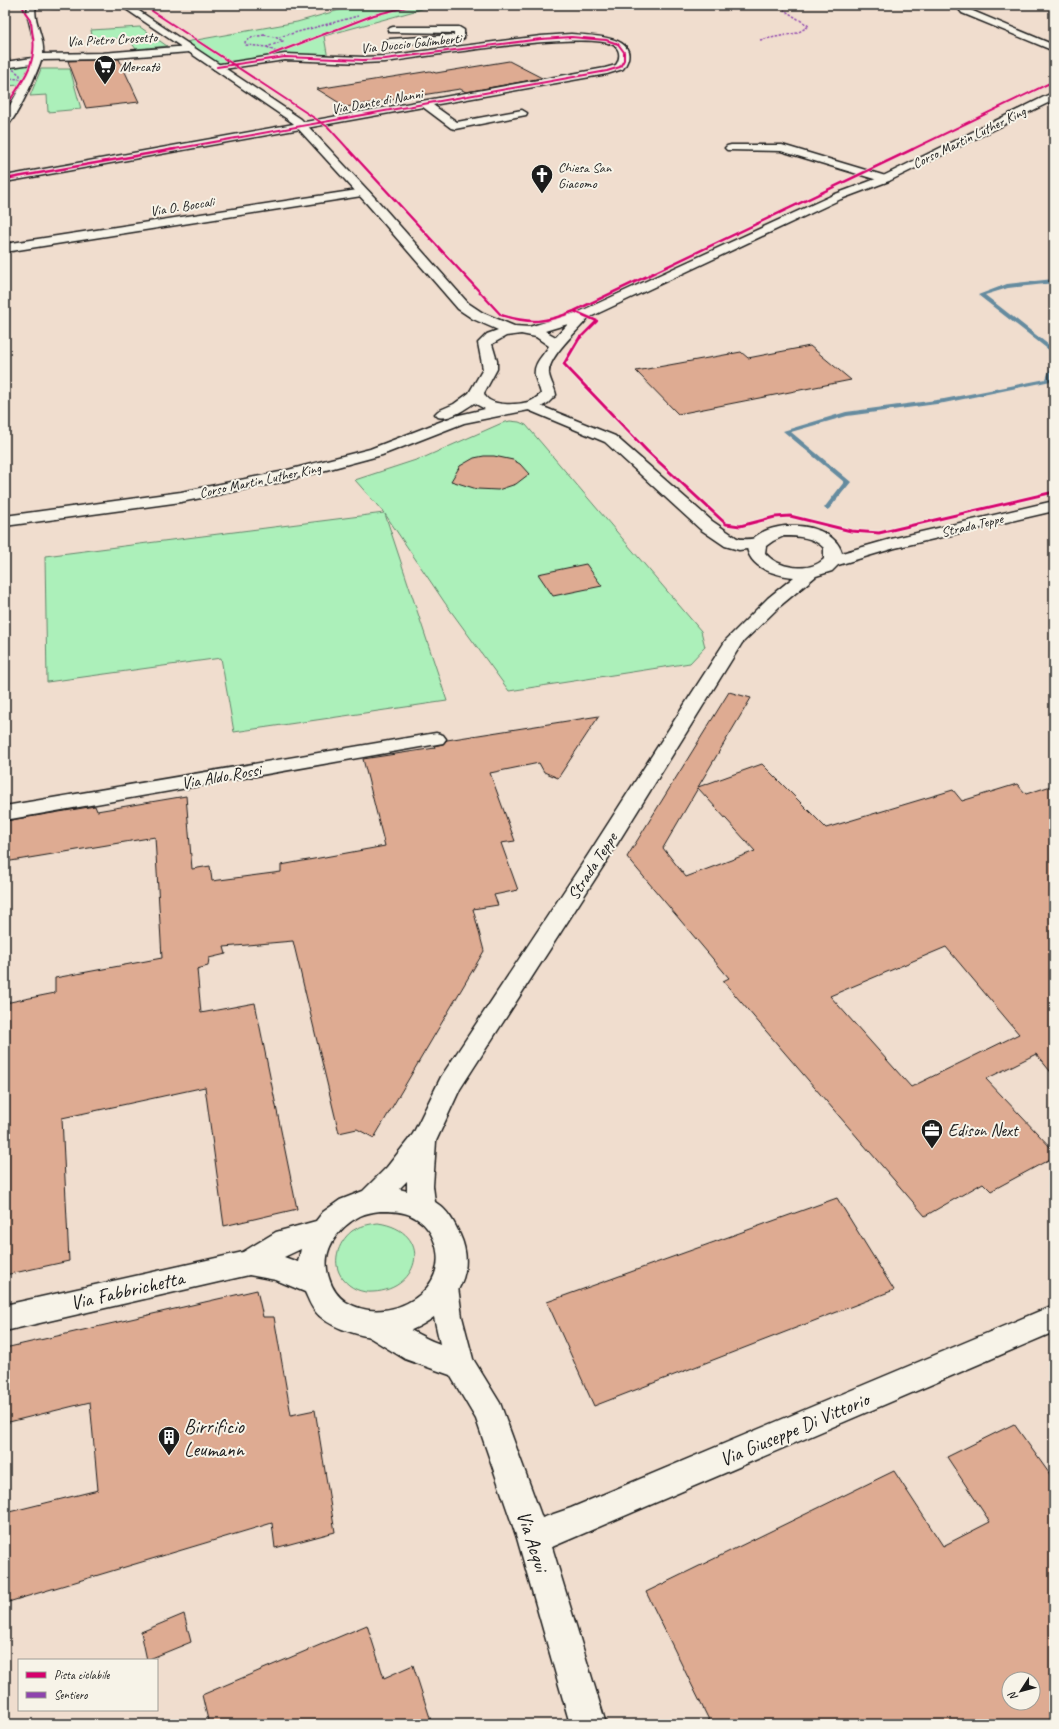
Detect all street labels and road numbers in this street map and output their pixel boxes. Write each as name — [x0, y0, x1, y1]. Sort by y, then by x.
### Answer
street label: Via Pietro Crosetto — [66, 29, 160, 50]
street label: Via Duccio Galimberti — [360, 30, 464, 57]
street label: Via Dante di Nanni — [330, 85, 426, 118]
street label: Corso Martin Luther King — [910, 102, 1030, 172]
street label: Via O. Boccali — [149, 193, 218, 220]
street label: Corso Martin Luther King — [198, 459, 323, 502]
street label: Strada Teppe — [940, 510, 1006, 541]
street label: Via Aldo Rossi — [180, 759, 264, 794]
street label: Strada Teppe — [563, 827, 623, 904]
street label: Via Fabbrichetta — [68, 1265, 188, 1316]
street label: Via Giuseppe Di Vittorio — [716, 1386, 874, 1472]
street label: Via Acqui — [511, 1508, 555, 1577]

